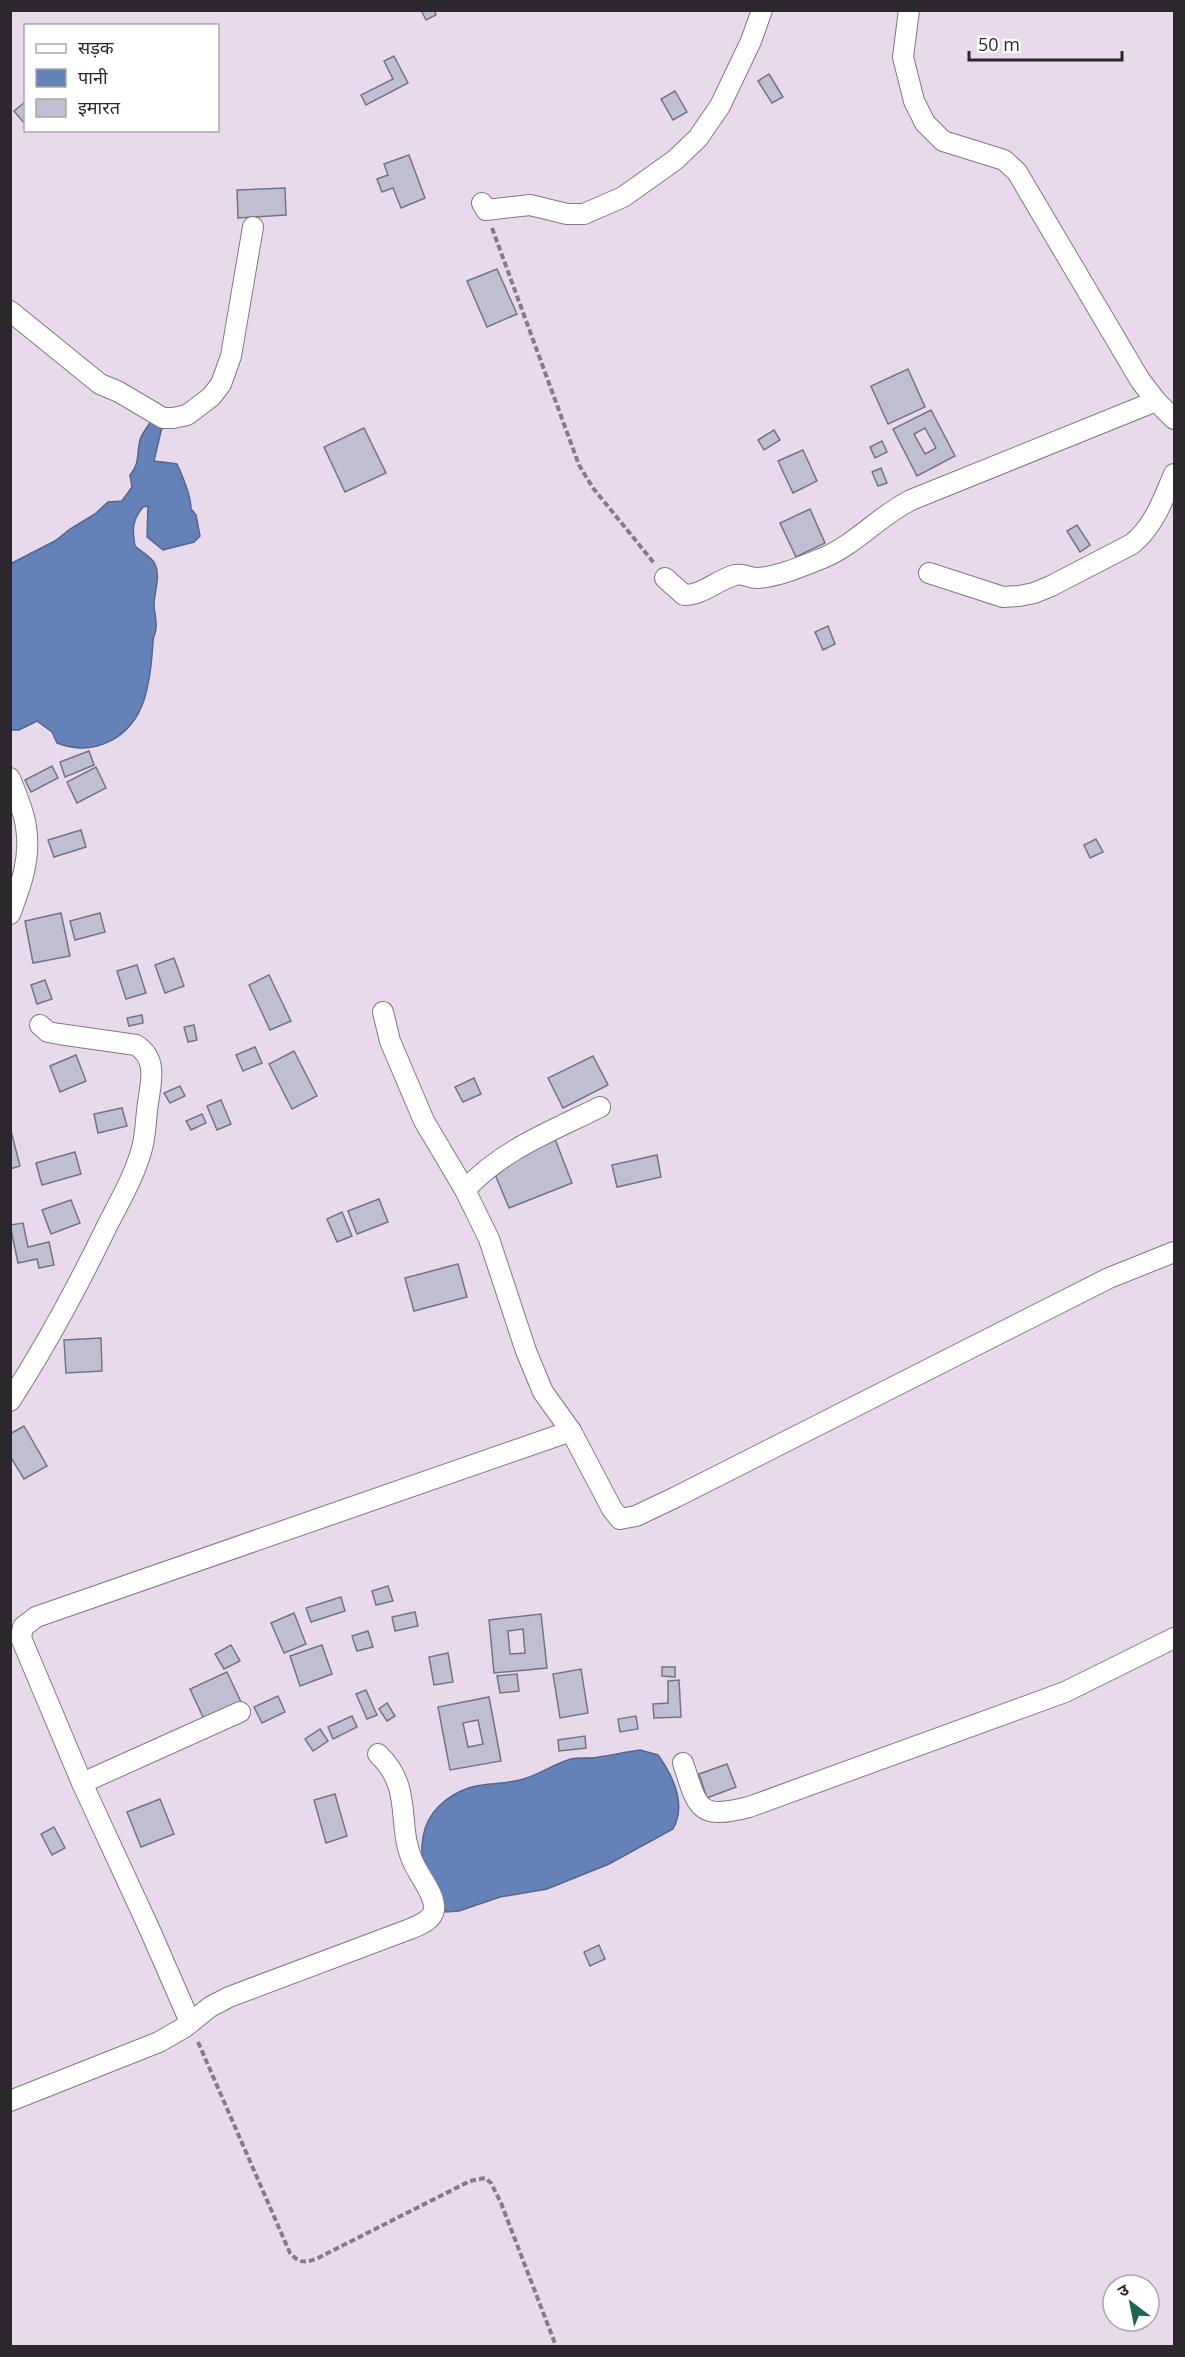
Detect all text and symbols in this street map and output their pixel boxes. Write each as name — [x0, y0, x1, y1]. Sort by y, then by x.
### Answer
legend — [24, 24, 219, 132]
scale bar — [969, 24, 1122, 62]
text: 50 m — [978, 32, 1020, 56]
text: सड़क — [78, 35, 115, 59]
text: पानी — [78, 65, 108, 89]
text: इमारत — [78, 95, 121, 119]
north arrow — [1101, 2273, 1161, 2333]
text: उ — [1113, 2278, 1133, 2302]

